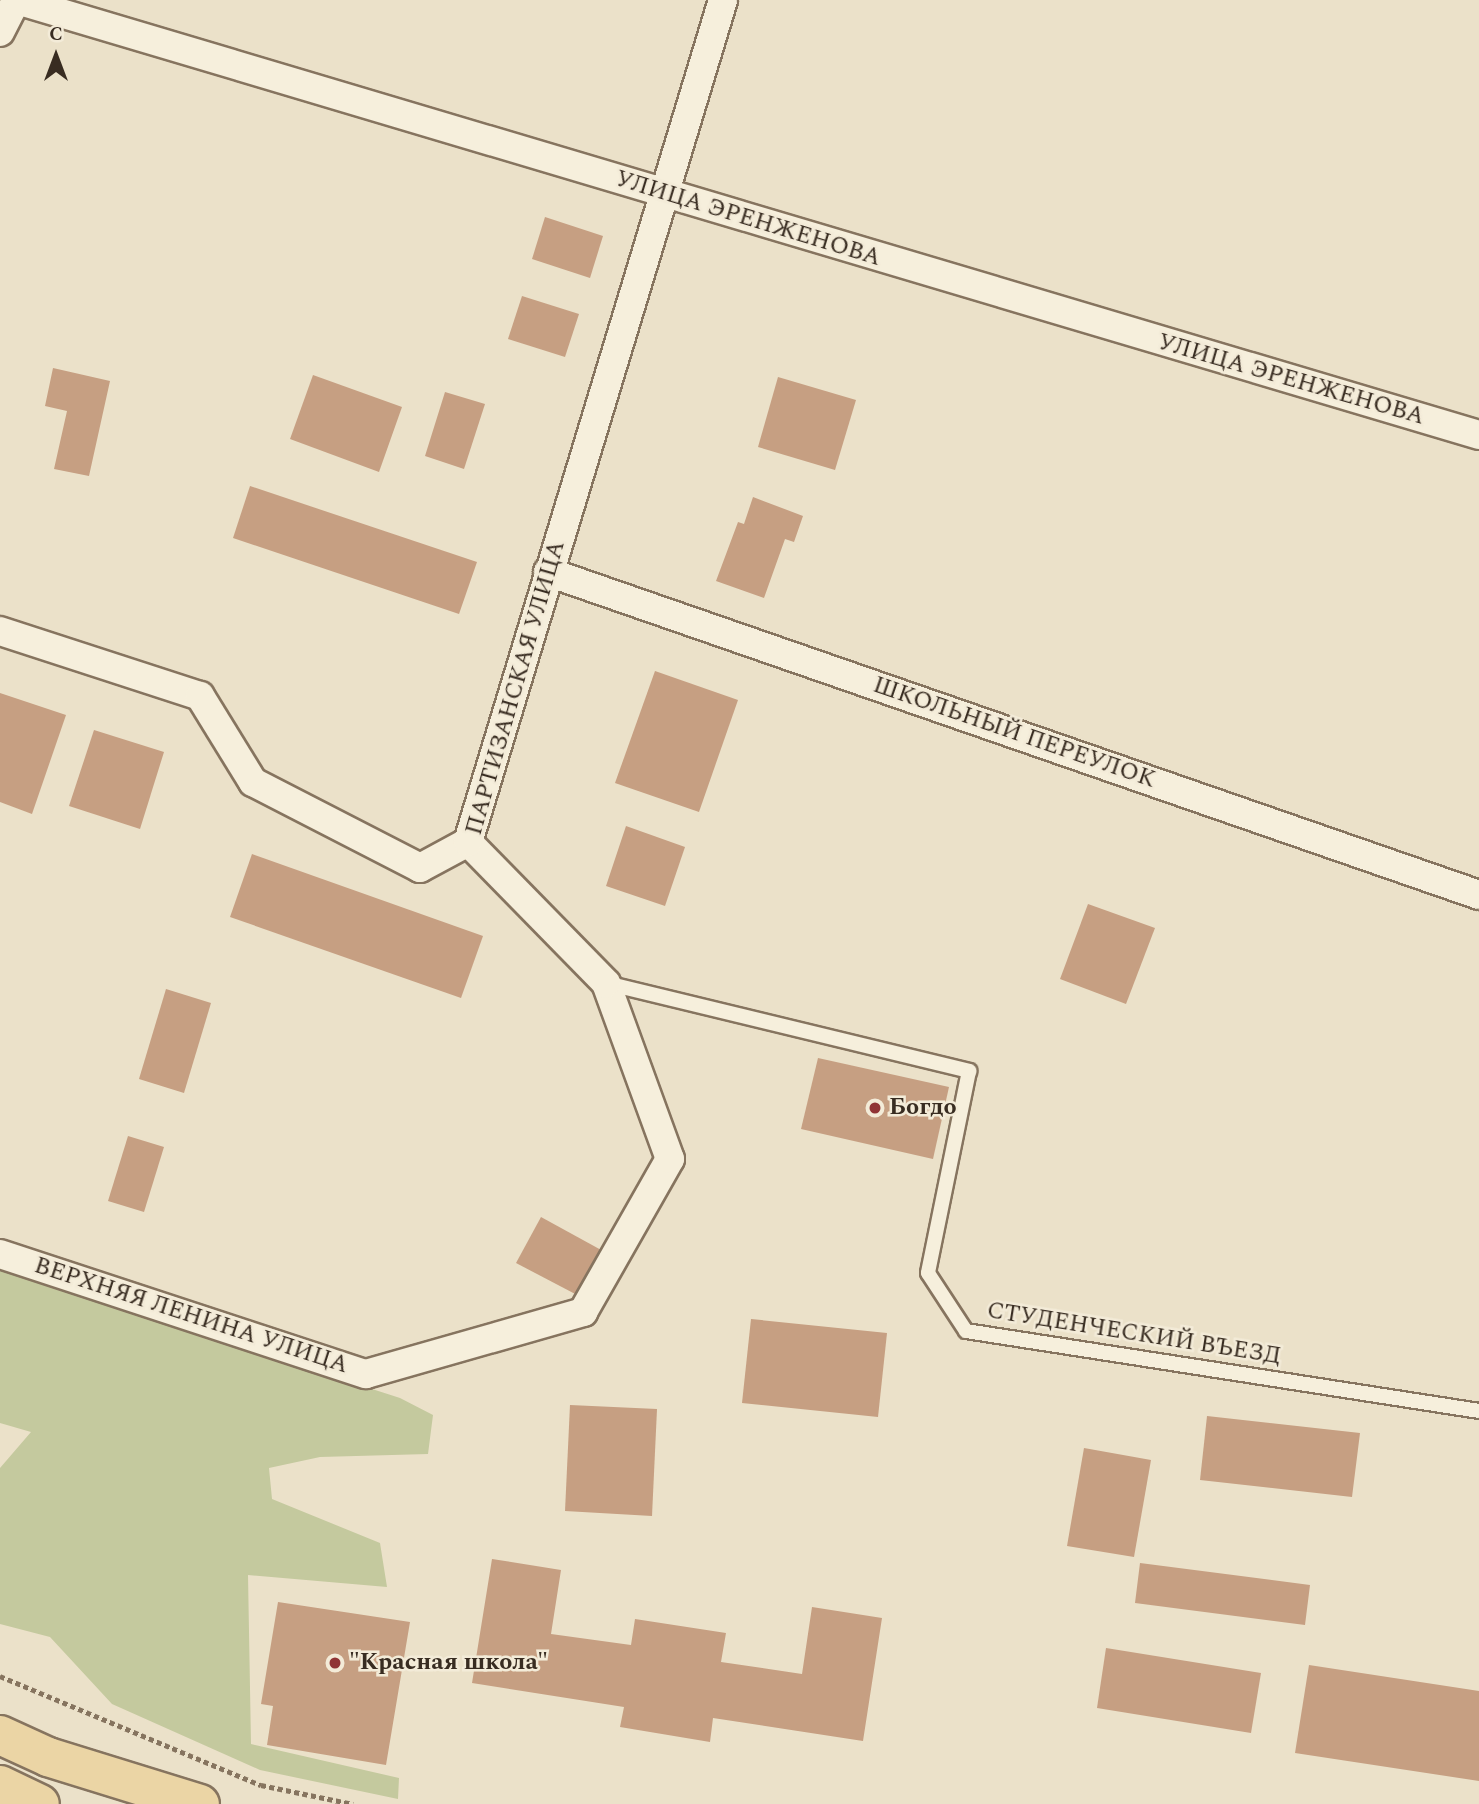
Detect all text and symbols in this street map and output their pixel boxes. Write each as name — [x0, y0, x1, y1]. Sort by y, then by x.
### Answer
text: С — [49, 20, 63, 49]
north arrow — [21, 21, 91, 91]
street label: УЛИЦА ЭРЕНЖЕНОВА — [612, 165, 884, 273]
street label: УЛИЦА ЭРЕНЖЕНОВА — [1154, 328, 1428, 432]
street label: ПАРТИЗАНСКАЯ УЛИЦА — [460, 537, 572, 839]
street label: ШКОЛЬНЫЙ ПЕРЕУЛОК — [869, 671, 1159, 795]
place label: Богдо — [889, 1094, 957, 1122]
marker: Богдо — [867, 1100, 883, 1116]
street label: ВЕРХНЯЯ ЛЕНИНА УЛИЦА — [30, 1252, 352, 1380]
street label: СТУДЕНЧЕСКИЙ ВЪЕЗД — [985, 1297, 1283, 1371]
place label: "Красная школа" — [349, 1649, 548, 1677]
marker: "Красная школа" — [327, 1655, 343, 1671]

